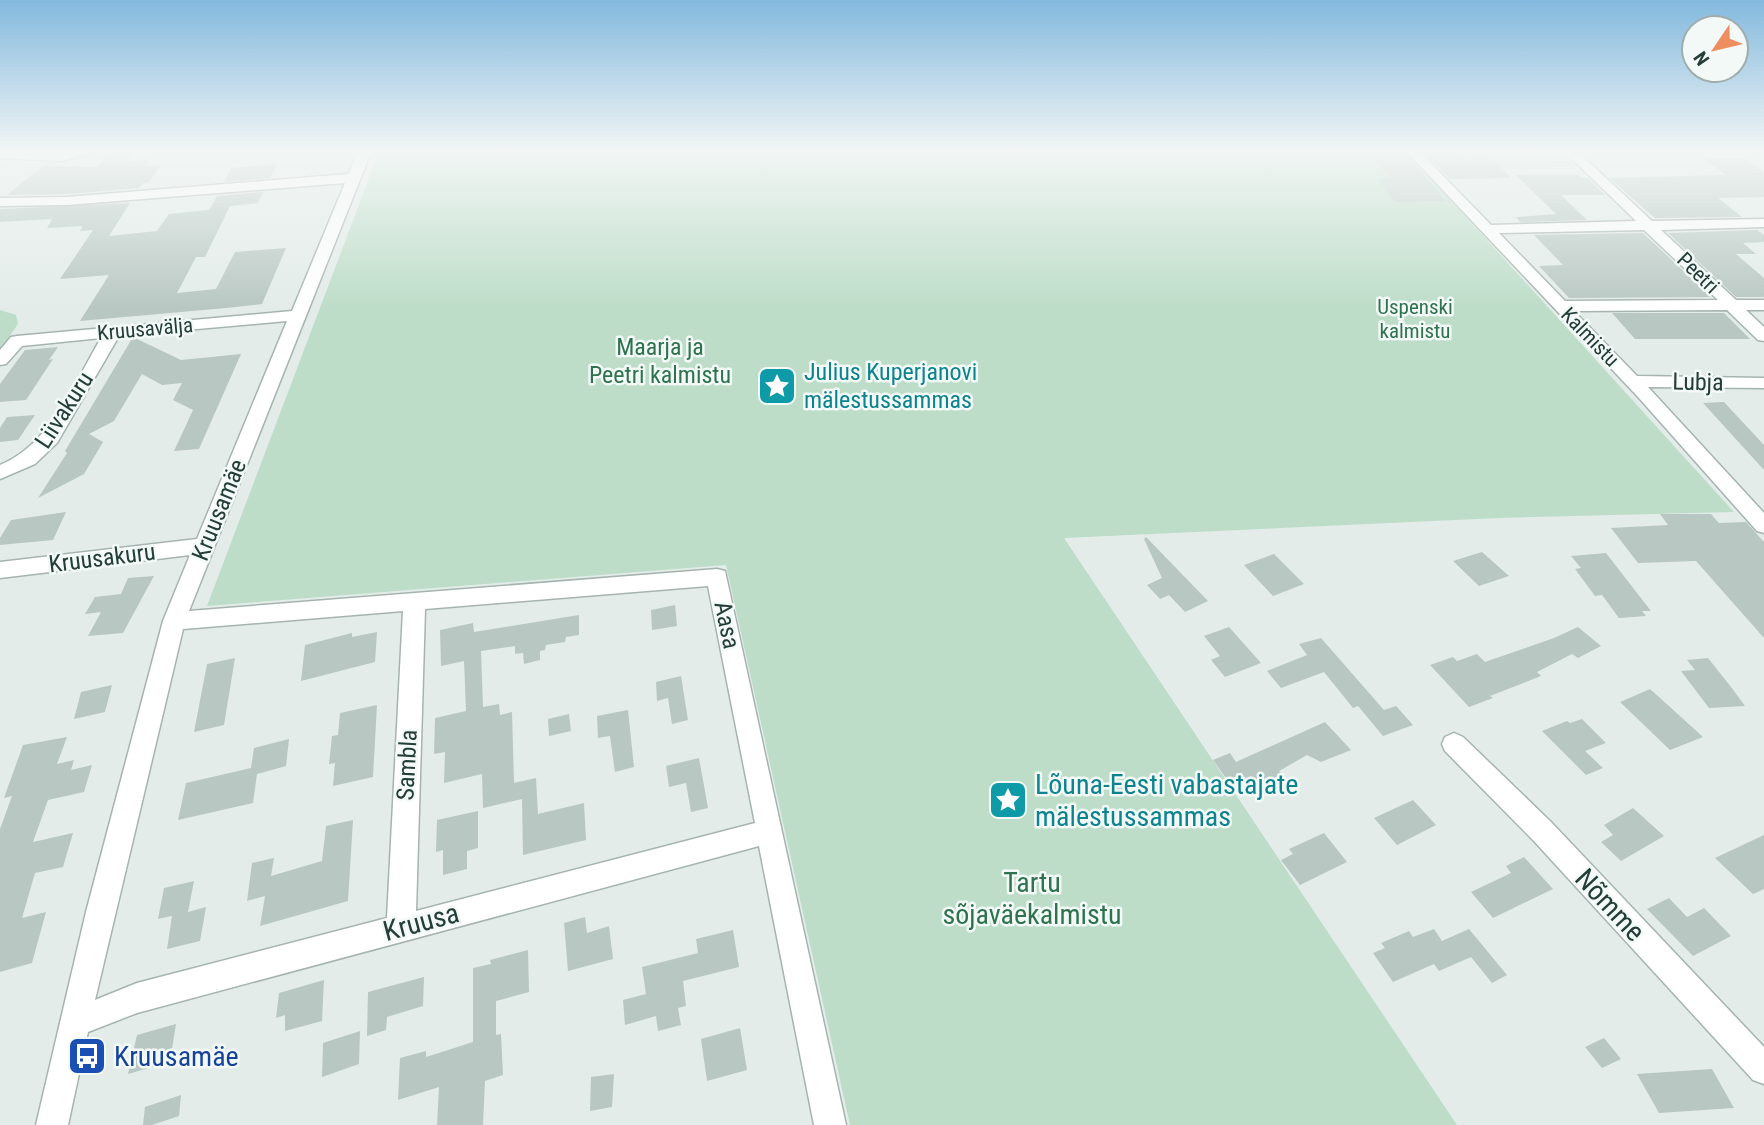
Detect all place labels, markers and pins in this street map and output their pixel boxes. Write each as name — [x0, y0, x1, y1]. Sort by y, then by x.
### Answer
place label: Julius Kuperjanovi mälestussammas — [804, 358, 977, 414]
place icon: Julius Kuperjanovi mälestussammas — [756, 365, 798, 407]
place label: Lõuna-Eesti vabastajate mälestussammas — [1035, 768, 1298, 833]
place icon: Lõuna-Eesti vabastajate mälestussammas — [987, 779, 1029, 821]
bus stop icon: Kruusamäe — [66, 1035, 108, 1077]
place label: Kruusamäe — [114, 1040, 239, 1073]

